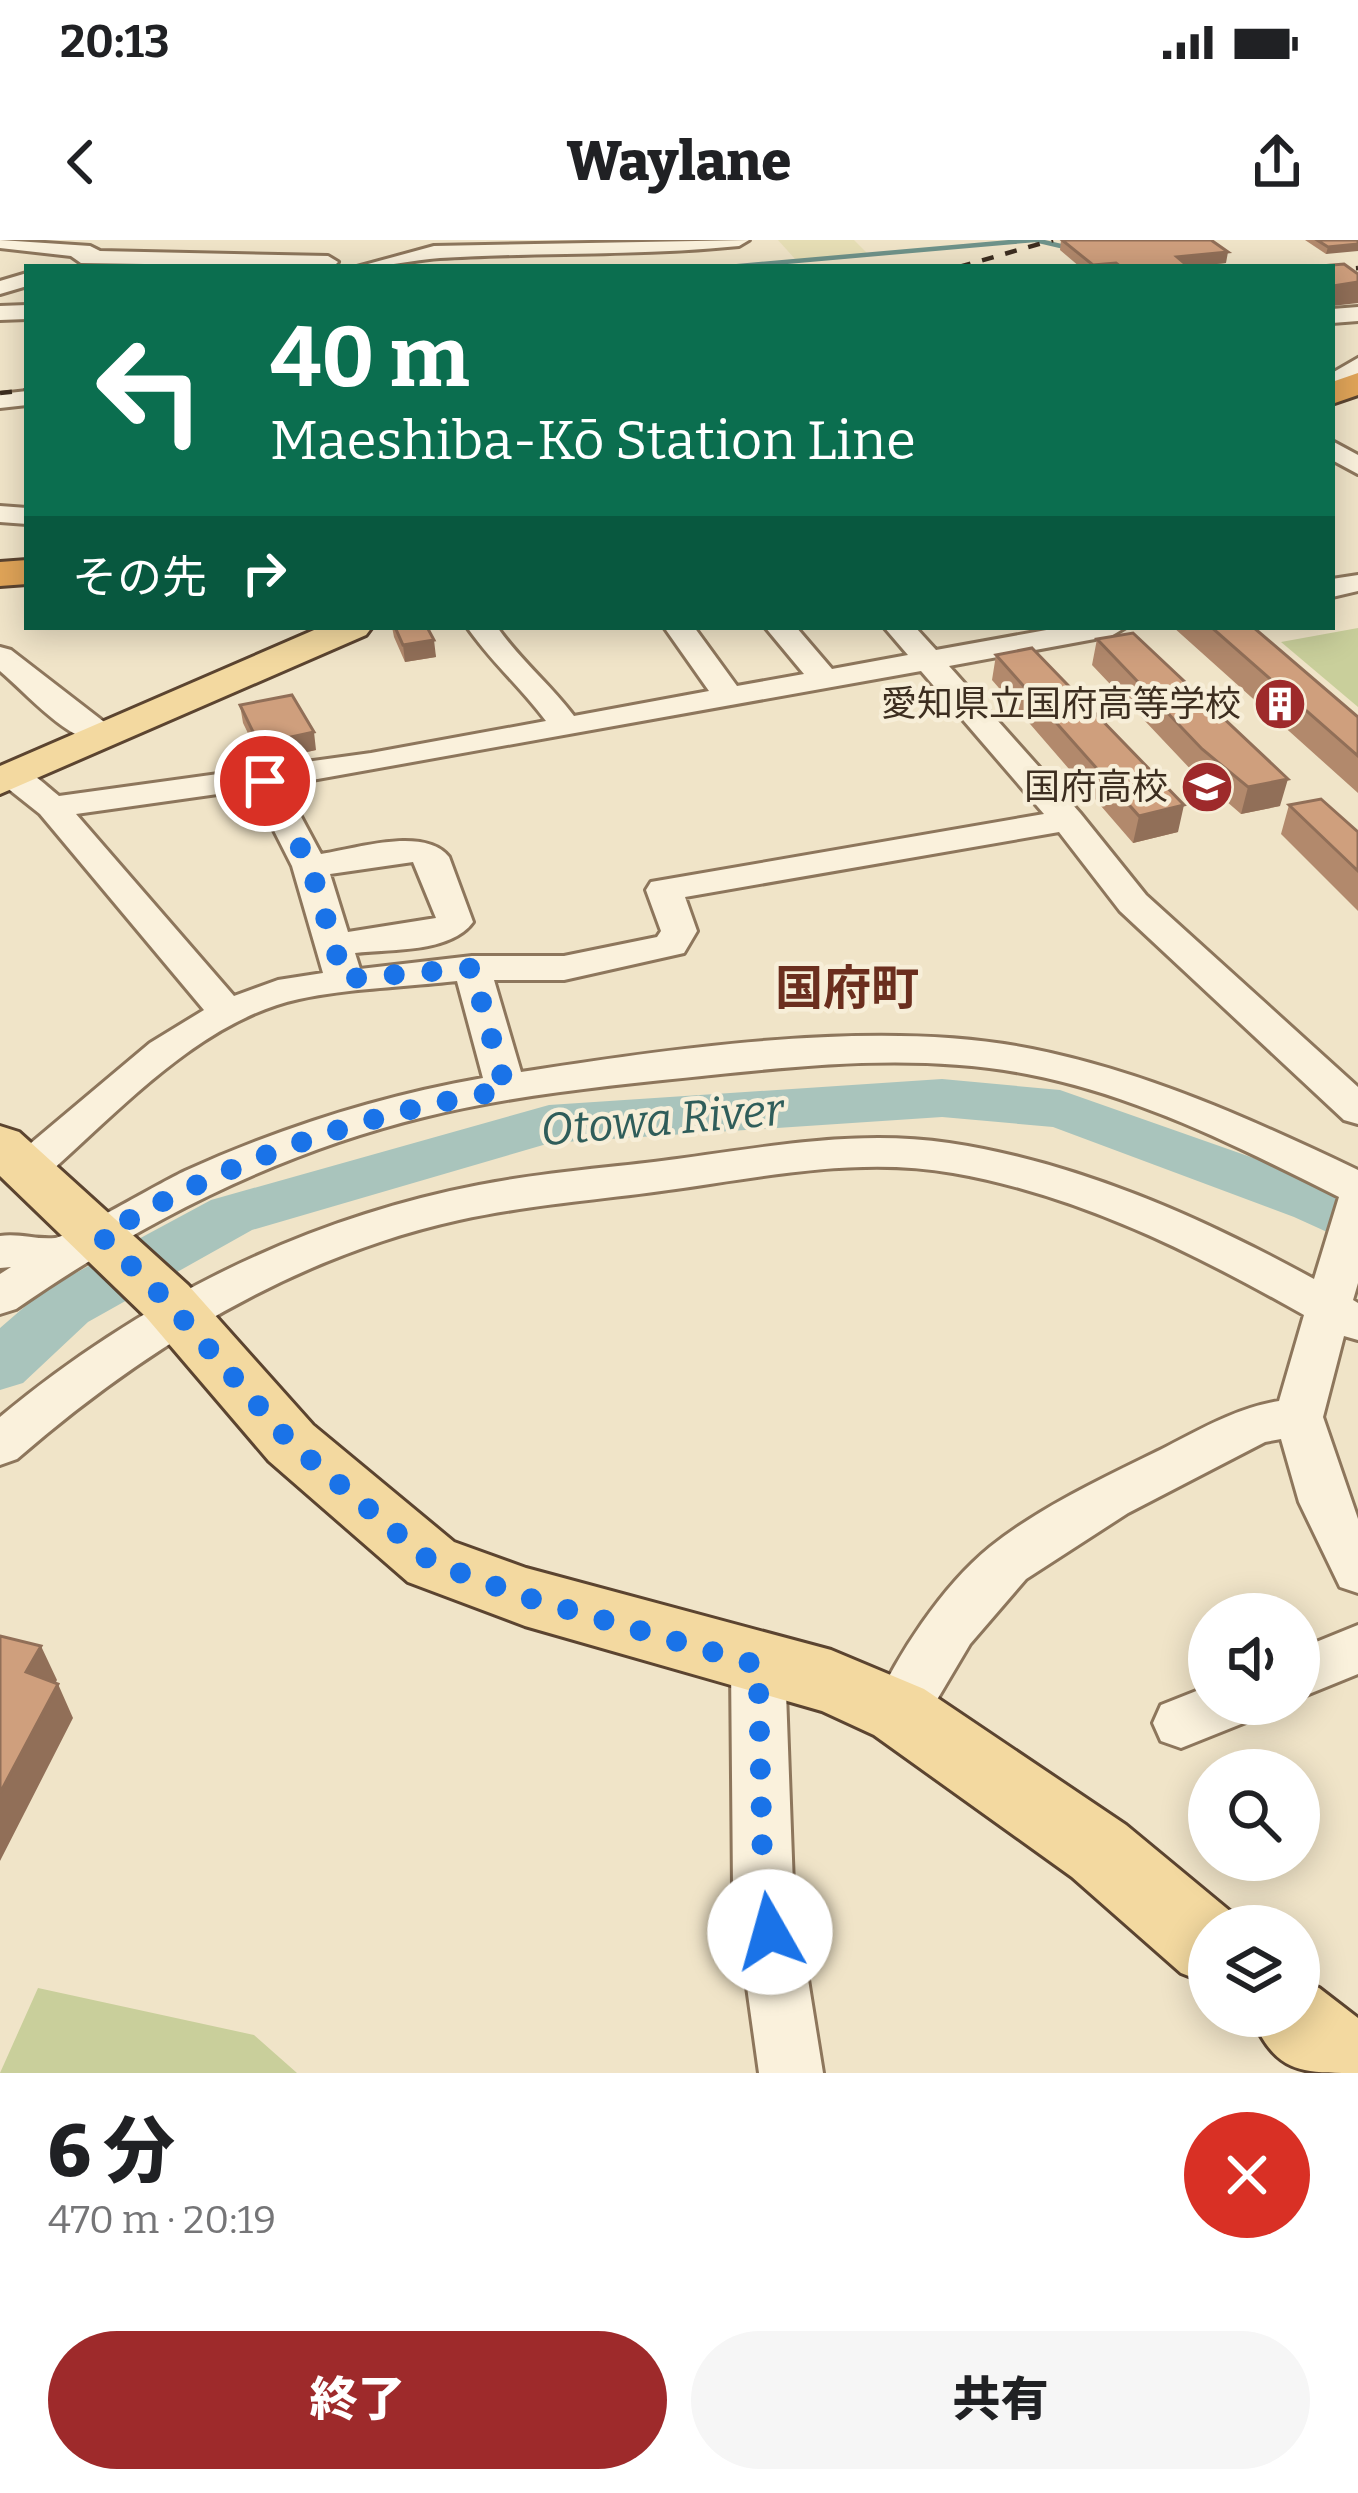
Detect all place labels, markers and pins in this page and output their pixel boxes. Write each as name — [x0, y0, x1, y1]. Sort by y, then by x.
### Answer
building icon: 愛知県立国府高等学校 — [1252, 676, 1308, 732]
place label: 愛知県立国府高等学校 — [881, 682, 1241, 726]
pin — [214, 730, 316, 832]
school or university icon: 国府高校 — [1179, 759, 1235, 815]
place label: 国府高校 — [1024, 765, 1168, 809]

